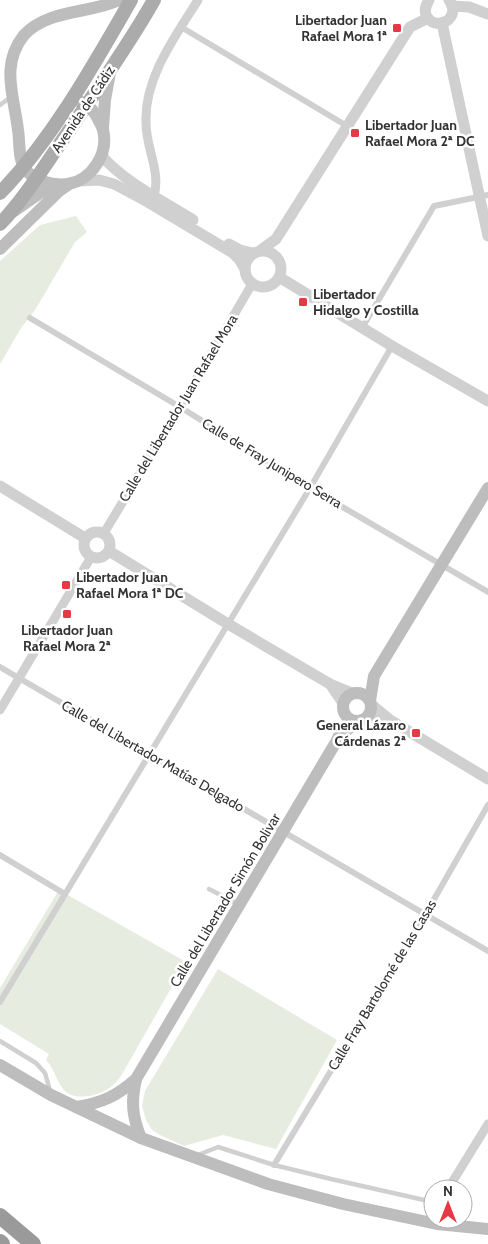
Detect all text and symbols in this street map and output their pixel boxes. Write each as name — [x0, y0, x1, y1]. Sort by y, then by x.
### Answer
place label: Libertador Juan Rafael Mora 1ª — [295, 11, 387, 45]
marker: Libertador Juan Rafael Mora 1ª — [391, 22, 403, 34]
street label: Avenida de Cádiz — [47, 62, 119, 156]
place label: Libertador Juan Rafael Mora 2ª DC — [365, 116, 475, 150]
marker: Libertador Juan Rafael Mora 2ª DC — [349, 127, 361, 139]
place label: Libertador Hidalgo y Costilla — [313, 285, 419, 319]
marker: Libertador Hidalgo y Costilla — [297, 296, 309, 308]
street label: Calle del Libertador Juan Rafael Mora — [115, 311, 241, 505]
street label: Calle de Fray Junipero Serra — [199, 414, 346, 512]
place label: Libertador Juan Rafael Mora 1ª DC — [76, 568, 184, 602]
marker: Libertador Juan Rafael Mora 1ª DC — [60, 579, 72, 591]
marker: Libertador Juan Rafael Mora 2ª — [61, 608, 73, 620]
place label: Libertador Juan Rafael Mora 2ª — [21, 621, 113, 655]
street label: Calle del Libertador Matías Delgado — [58, 696, 248, 816]
place label: General Lázaro Cárdenas 2ª — [316, 716, 406, 750]
marker: General Lázaro Cárdenas 2ª — [410, 727, 422, 739]
street label: Calle del Libertador Simón Bolivar — [166, 809, 284, 990]
street label: Calle Fray Bartolomé de las Casas — [324, 896, 440, 1074]
north arrow — [423, 1179, 473, 1229]
text: N — [443, 1182, 453, 1200]

